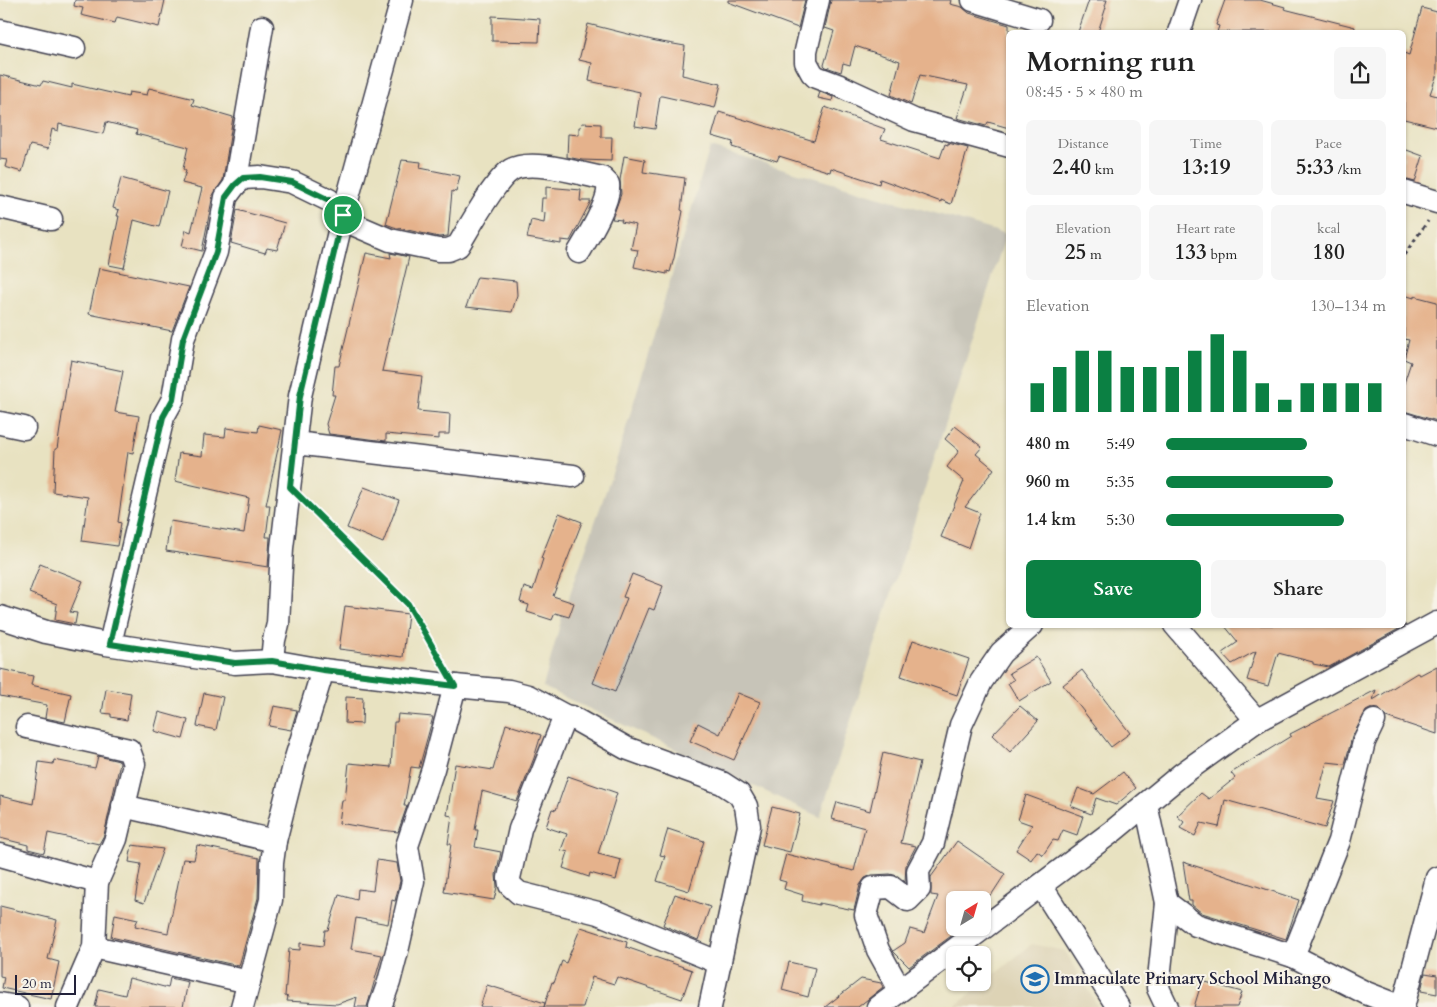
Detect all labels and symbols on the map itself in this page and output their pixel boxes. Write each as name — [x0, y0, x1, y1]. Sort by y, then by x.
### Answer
pin — [322, 194, 364, 236]
north arrow — [946, 891, 991, 936]
school or university icon: Immaculate Primary School Mihango — [1020, 964, 1050, 994]
place label: Immaculate Primary School Mihango — [1054, 968, 1331, 990]
scale bar — [15, 972, 76, 995]

